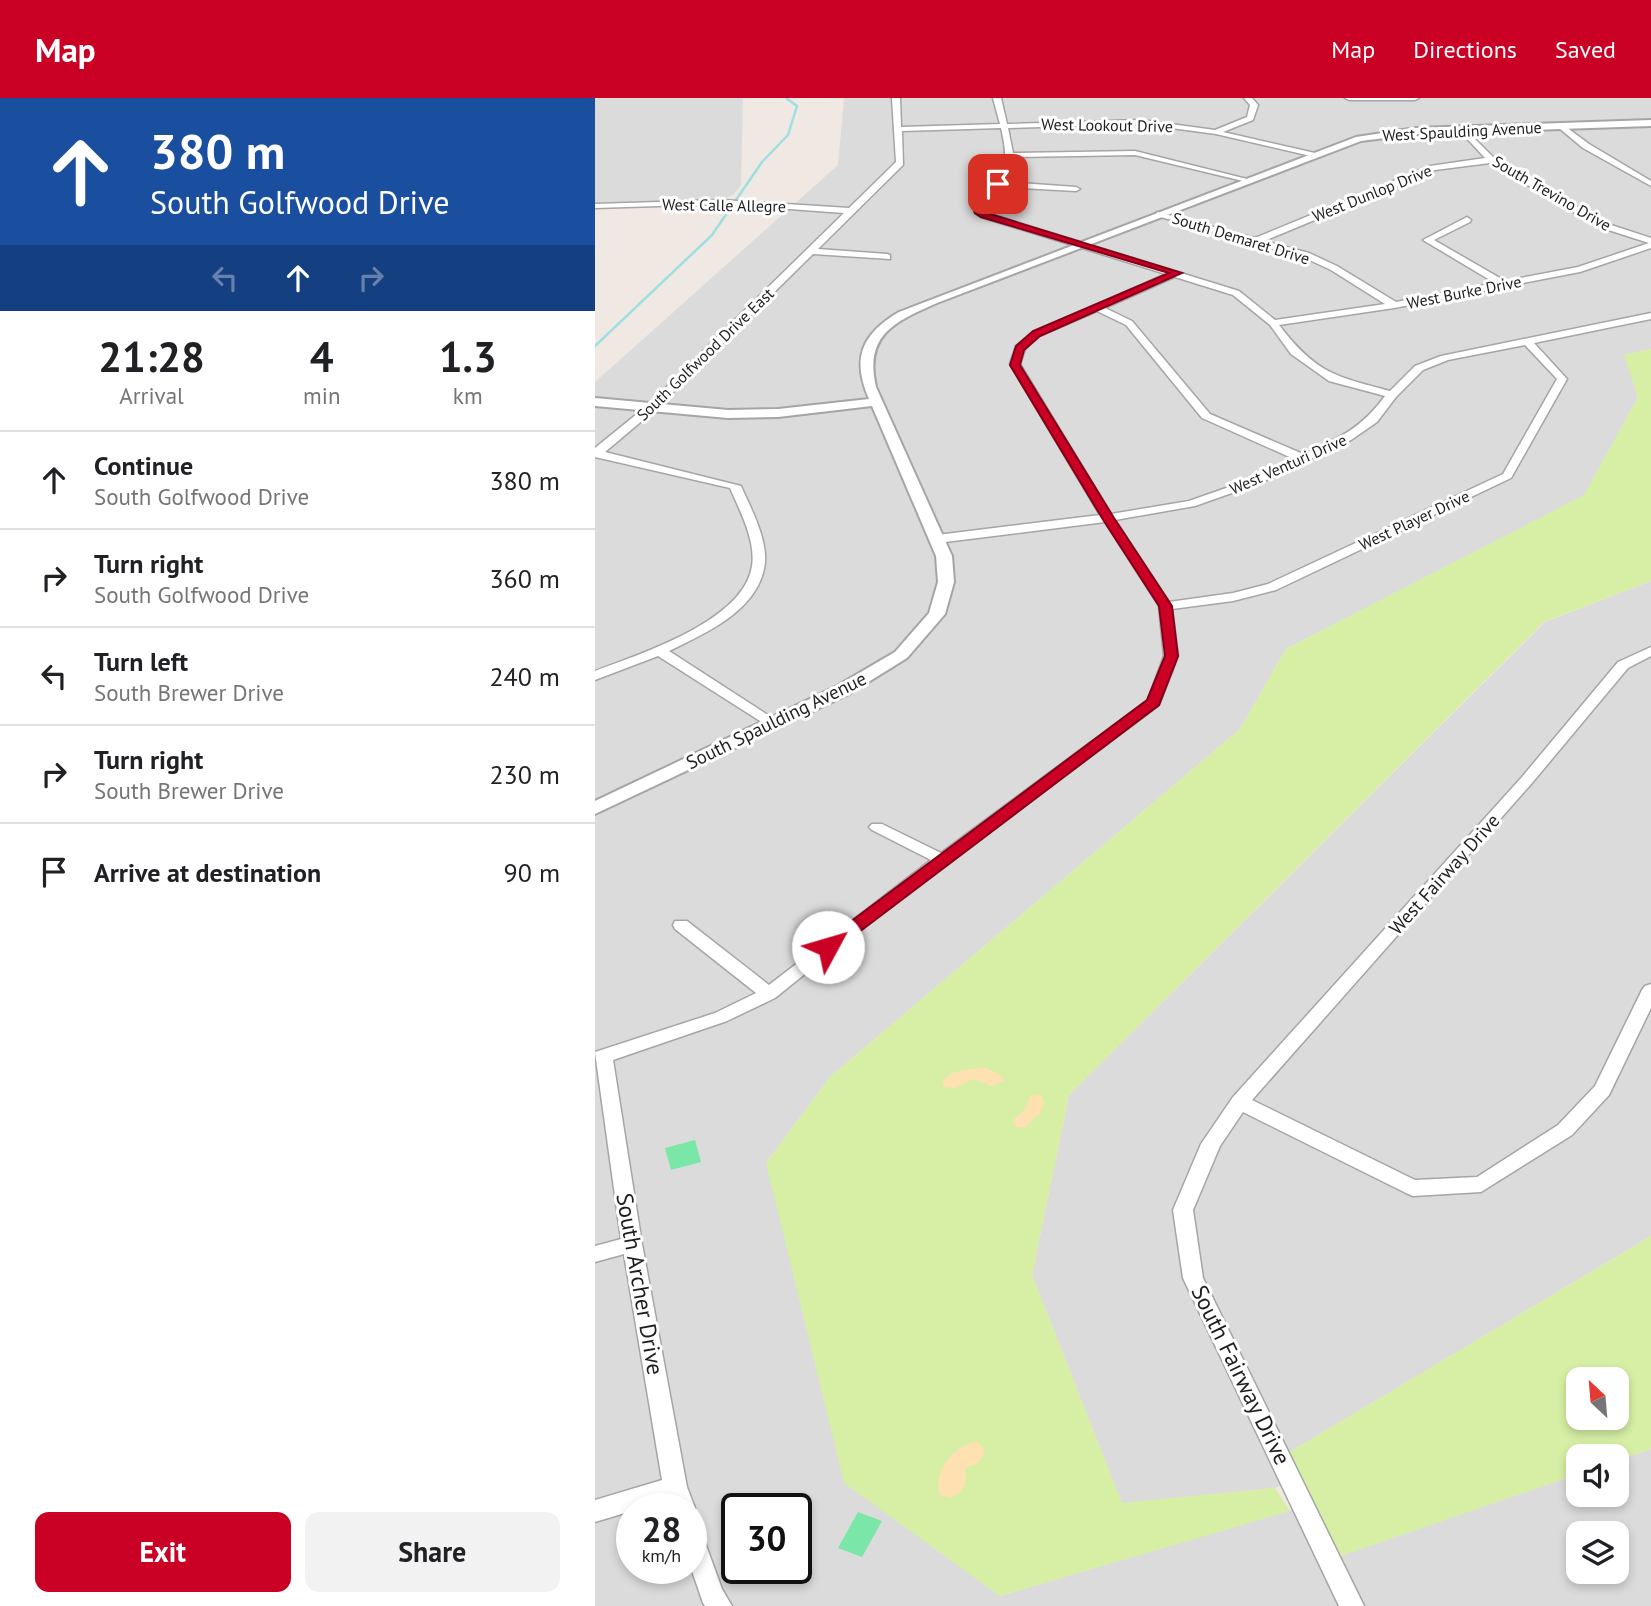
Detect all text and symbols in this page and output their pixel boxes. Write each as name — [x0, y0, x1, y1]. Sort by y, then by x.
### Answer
text: Map — [35, 28, 96, 71]
text: Map — [1331, 34, 1375, 65]
text: Directions — [1413, 34, 1517, 65]
text: Saved — [1555, 34, 1616, 65]
street label: West Lookout Drive — [1041, 114, 1173, 136]
street label: West Spaulding Avenue — [1382, 117, 1542, 145]
text: 380 m — [150, 119, 285, 183]
icon: ahead — [35, 126, 126, 217]
street label: South Trevino Drive — [1489, 151, 1615, 235]
pin — [968, 154, 1028, 214]
street label: West Dunlop Drive — [1309, 160, 1435, 226]
icon: arrive — [979, 165, 1017, 203]
text: South Golfwood Drive — [150, 181, 450, 223]
street label: West Calle Allegre — [662, 194, 786, 216]
street label: South Demaret Drive — [1170, 208, 1312, 268]
icon: left — [206, 259, 244, 297]
icon: ahead — [279, 259, 317, 297]
icon: right — [352, 259, 390, 297]
street label: West Burke Drive — [1405, 271, 1523, 313]
street label: South Golfwood Drive East — [632, 283, 778, 425]
text: 21:28 — [98, 329, 205, 384]
text: 4 — [310, 329, 334, 384]
text: 1.3 — [439, 329, 497, 384]
text: Arrival — [119, 381, 184, 410]
text: min — [303, 381, 340, 410]
text: km — [453, 381, 483, 410]
street label: West Venturi Drive — [1227, 429, 1349, 499]
text: Continue — [94, 449, 193, 482]
icon: ahead — [35, 461, 73, 499]
text: 380 m — [489, 464, 560, 497]
text: South Golfwood Drive — [94, 482, 309, 511]
street label: West Player Drive — [1356, 486, 1472, 554]
text: Turn right — [94, 547, 203, 580]
icon: right — [35, 559, 73, 597]
text: 360 m — [489, 562, 560, 595]
text: South Golfwood Drive — [94, 580, 309, 609]
text: Turn left — [94, 645, 188, 678]
icon: left — [35, 657, 73, 695]
text: 240 m — [489, 660, 560, 693]
street label: South Spaulding Avenue — [682, 666, 870, 774]
text: South Brewer Drive — [94, 678, 284, 707]
text: Turn right — [94, 743, 203, 776]
icon: right — [35, 755, 73, 793]
text: 230 m — [489, 758, 560, 791]
text: South Brewer Drive — [94, 776, 284, 805]
street label: West Fairway Drive — [1384, 809, 1504, 939]
icon: arrive — [35, 853, 73, 891]
text: Arrive at destination — [94, 856, 321, 889]
text: 90 m — [504, 856, 560, 889]
position arrow — [791, 910, 865, 984]
street label: South Archer Drive — [610, 1191, 671, 1377]
street label: South Fairway Drive — [1185, 1280, 1298, 1470]
north arrow — [1566, 1367, 1629, 1430]
map controls — [1566, 1367, 1629, 1584]
button: sound — [1566, 1444, 1629, 1507]
speed limit sign: 30 — [721, 1493, 812, 1584]
text: 28 — [642, 1506, 681, 1552]
button: Exit — [35, 1512, 291, 1592]
button: Share — [305, 1512, 560, 1592]
button: layers — [1566, 1521, 1629, 1584]
text: km/h — [642, 1544, 681, 1567]

